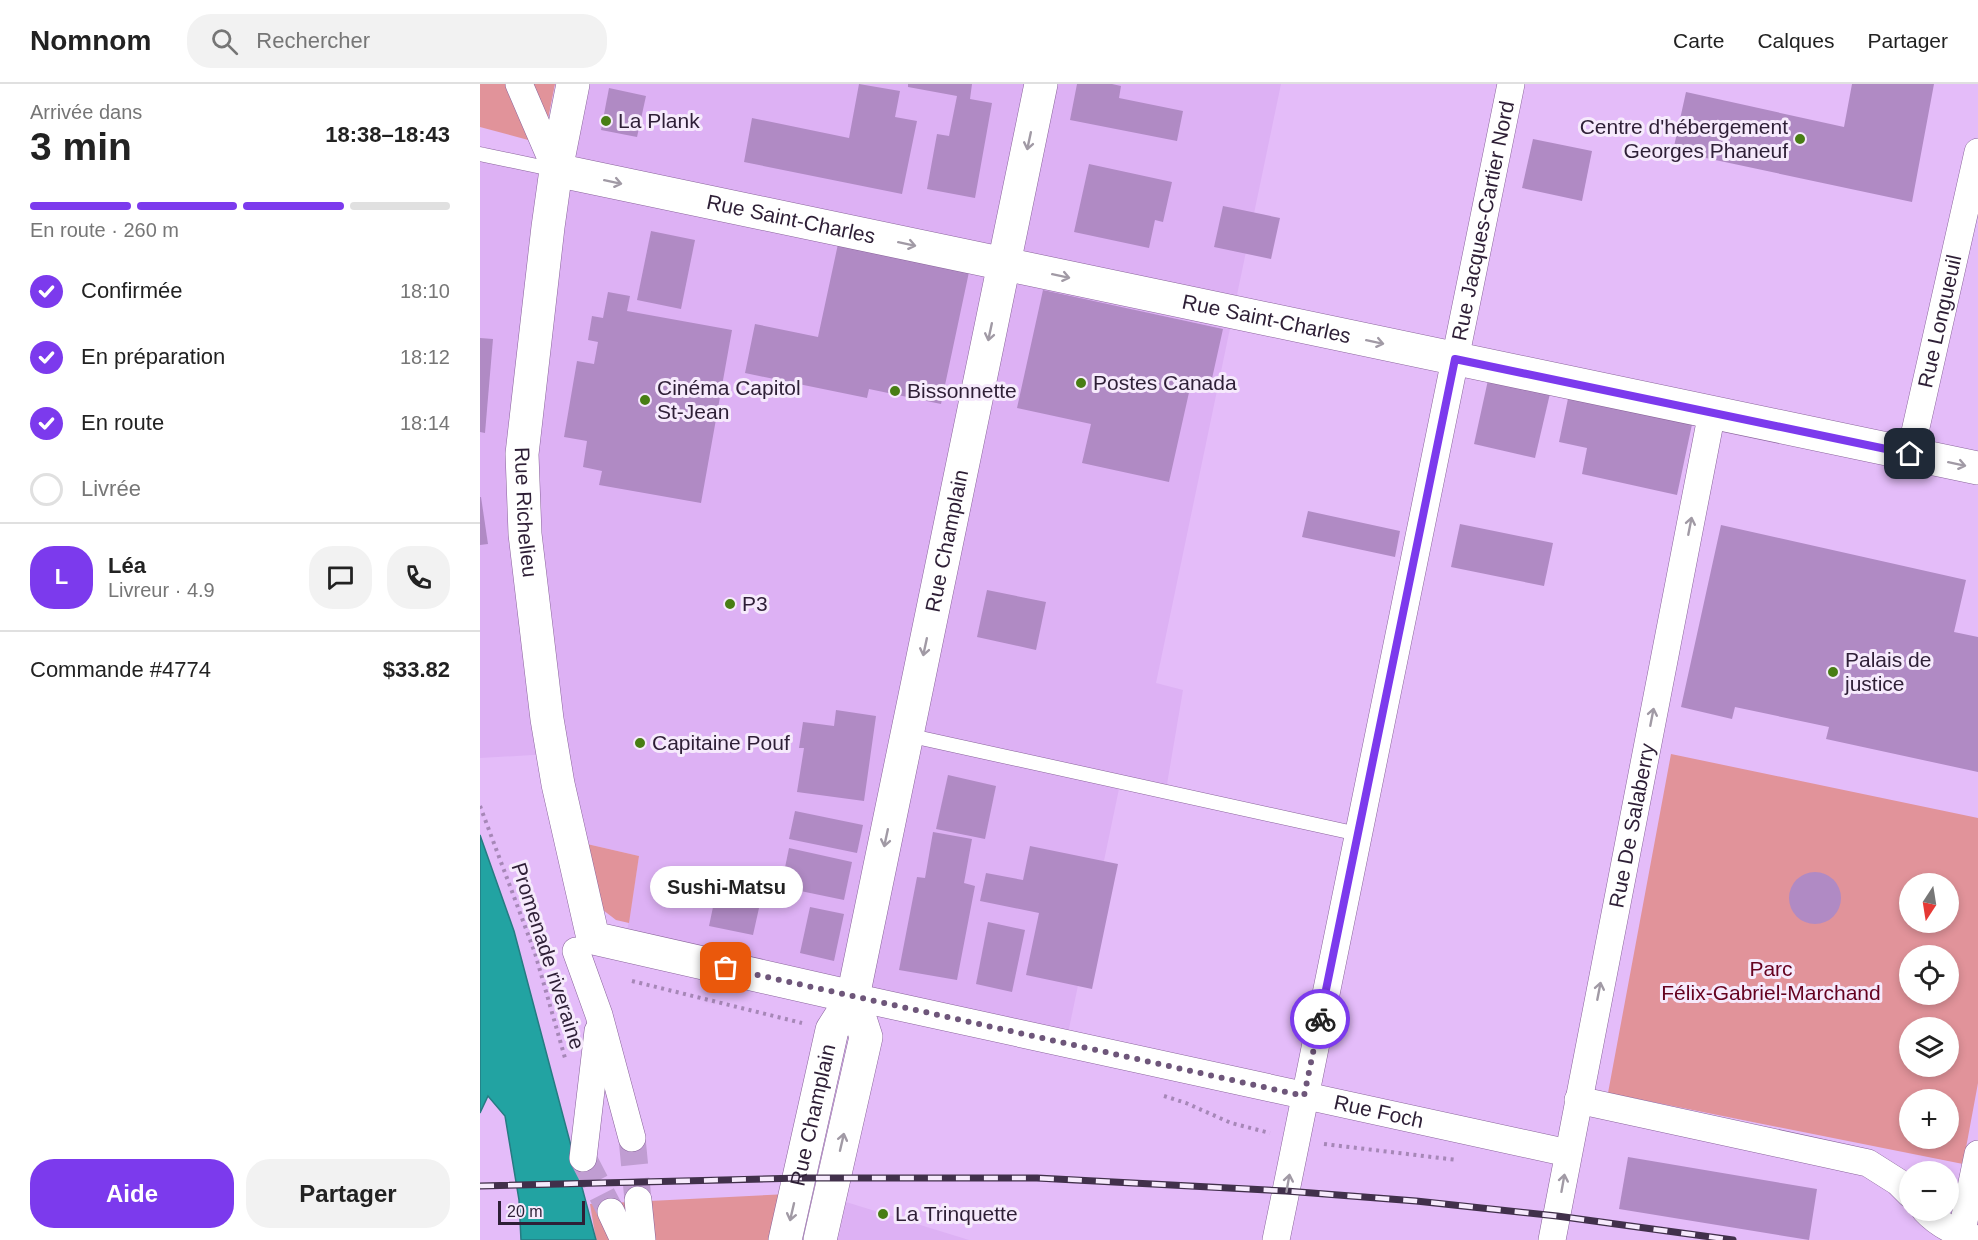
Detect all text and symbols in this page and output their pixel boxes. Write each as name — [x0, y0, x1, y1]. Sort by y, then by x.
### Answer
search box — [187, 14, 607, 68]
text: Nomnom — [30, 25, 151, 56]
icon: search — [208, 25, 241, 58]
text: Rechercher — [256, 28, 370, 53]
text: Carte — [1673, 29, 1724, 52]
text: Calques — [1757, 29, 1834, 52]
text: Partager — [1867, 29, 1948, 52]
street label: Rue Jacques-Cartier Nord — [1447, 99, 1518, 343]
text: Arrivée dans — [30, 101, 142, 123]
place label: La Plank — [618, 109, 700, 132]
marker: La Plank — [599, 114, 613, 128]
place label: Centre d'hébergement Georges Phaneuf — [1580, 115, 1788, 162]
text: 18:38–18:43 — [325, 122, 450, 147]
text: 3 min — [30, 125, 132, 168]
one-way arrow — [1023, 131, 1034, 151]
marker: Centre d'hébergement Georges Phaneuf — [1793, 132, 1807, 146]
one-way arrow — [603, 177, 622, 188]
street label: Rue Saint-Charles — [705, 190, 877, 248]
text: En route · 260 m — [30, 219, 179, 241]
one-way arrow — [896, 239, 916, 250]
street label: Rue Longueuil — [1913, 253, 1965, 390]
one-way arrow — [1051, 271, 1071, 282]
icon: check — [30, 275, 63, 308]
text: Confirmée — [81, 278, 182, 303]
text: 18:10 — [400, 280, 450, 302]
street label: Rue Saint-Charles — [1180, 290, 1353, 347]
one-way arrow — [984, 322, 995, 342]
one-way arrow — [1365, 337, 1385, 348]
icon: check — [30, 341, 63, 374]
text: En préparation — [81, 344, 225, 369]
text: 18:12 — [400, 346, 450, 368]
place label: Postes Canada — [1093, 371, 1237, 394]
place label: Cinéma Capitol St-Jean — [657, 376, 801, 423]
marker: Postes Canada — [1074, 376, 1088, 390]
place label: Bissonnette — [907, 379, 1017, 402]
marker: Bissonnette — [888, 384, 902, 398]
marker: Cinéma Capitol St-Jean — [638, 393, 652, 407]
icon: check — [30, 407, 63, 440]
text: En route — [81, 410, 164, 435]
text: 18:14 — [400, 412, 450, 434]
pin — [1884, 428, 1935, 479]
icon: home — [1893, 437, 1926, 470]
street label: Rue Richelieu — [511, 446, 542, 579]
one-way arrow — [1947, 459, 1966, 470]
street label: Rue Champlain — [921, 468, 972, 614]
text: Livrée — [81, 476, 141, 501]
one-way arrow — [1685, 516, 1696, 536]
button: chat — [309, 546, 372, 609]
button: phone — [387, 546, 450, 609]
text: Léa — [108, 553, 146, 578]
text: L — [55, 564, 68, 589]
text: Livreur · 4.9 — [108, 579, 215, 601]
place label: P3 — [742, 592, 768, 615]
marker: P3 — [723, 597, 737, 611]
one-way arrow — [919, 636, 930, 656]
place label: Palais de justice — [1844, 648, 1931, 695]
text: Commande #4774 — [30, 657, 211, 682]
text: $33.82 — [383, 657, 450, 682]
marker: Palais de justice — [1826, 665, 1840, 679]
one-way arrow — [1647, 708, 1658, 727]
place label: Capitaine Pouf — [652, 731, 790, 754]
marker: Capitaine Pouf — [633, 736, 647, 750]
street label: Rue De Salaberry — [1604, 741, 1659, 910]
one-way arrow — [880, 827, 891, 847]
street label: Promenade riveraine — [507, 860, 590, 1052]
callout: Sushi-Matsu — [650, 866, 802, 908]
north arrow — [1899, 873, 1959, 933]
map controls — [1899, 873, 1959, 1221]
text: Sushi-Matsu — [667, 876, 786, 898]
pin — [700, 942, 751, 993]
button: locate — [1899, 945, 1959, 1005]
icon: bag — [709, 951, 742, 984]
park label: Parc Félix-Gabriel-Marchand — [1661, 957, 1881, 1004]
one-way arrow — [1594, 982, 1605, 1001]
courier — [1290, 989, 1350, 1049]
icon: bike — [1304, 1003, 1337, 1036]
button: layers — [1899, 1017, 1959, 1077]
street label: Rue Champlain — [785, 1042, 840, 1188]
button: + — [1899, 1089, 1959, 1149]
street label: Rue Foch — [1332, 1090, 1426, 1132]
one-way arrow — [837, 1133, 849, 1152]
button: Aide — [30, 1159, 234, 1228]
button: Partager — [246, 1159, 450, 1228]
button: − — [1899, 1161, 1959, 1221]
one-way arrow — [1283, 1173, 1294, 1193]
one-way arrow — [1557, 1173, 1568, 1193]
scale bar — [498, 1198, 585, 1226]
place label: La Trinquette — [895, 1202, 1018, 1225]
text: 20 m — [507, 1203, 543, 1220]
one-way arrow — [785, 1203, 797, 1222]
marker: La Trinquette — [876, 1207, 890, 1221]

